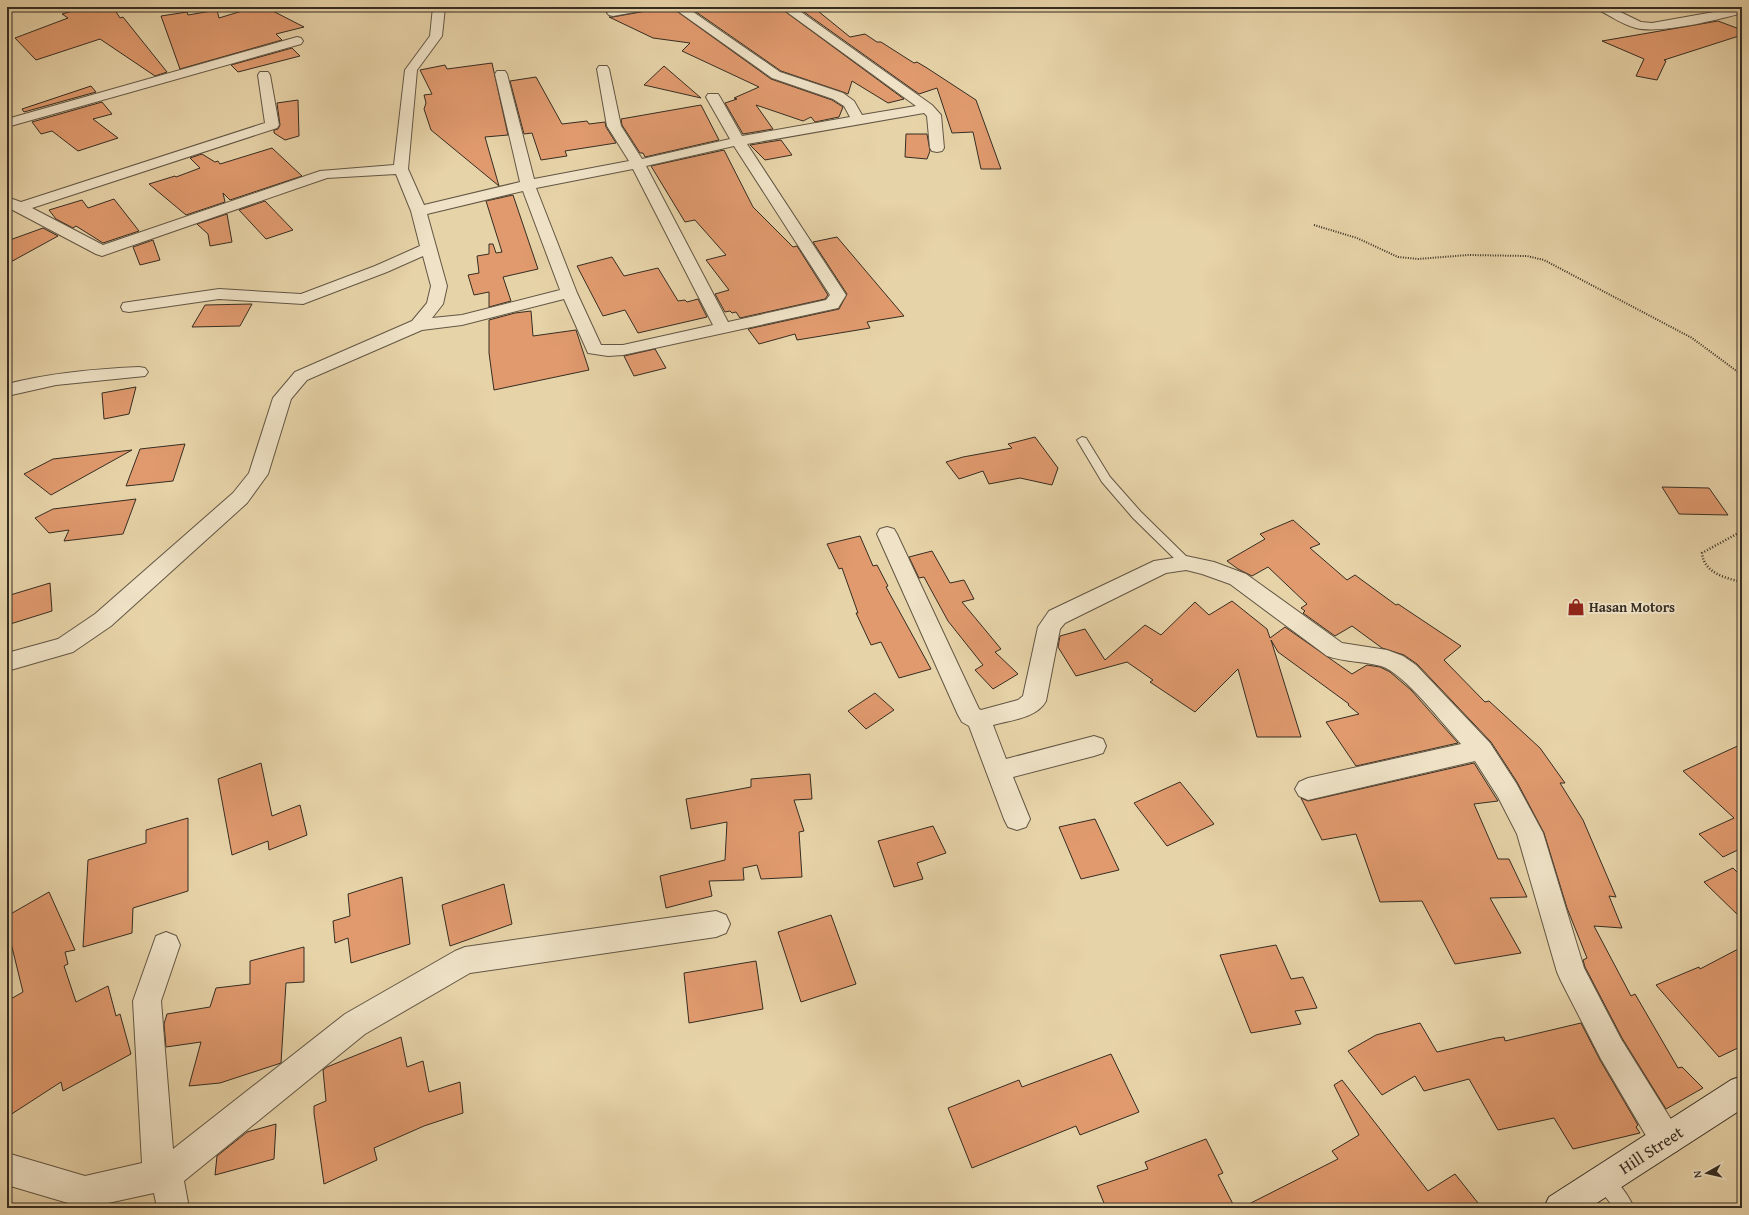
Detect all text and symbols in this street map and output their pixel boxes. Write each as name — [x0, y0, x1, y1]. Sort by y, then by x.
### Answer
shop icon: Hasan Motors — [1566, 597, 1586, 617]
place label: Hasan Motors — [1589, 597, 1675, 617]
street label: Hill Street — [1614, 1119, 1688, 1180]
north arrow — [1687, 1153, 1727, 1193]
text: N — [1689, 1169, 1706, 1179]

